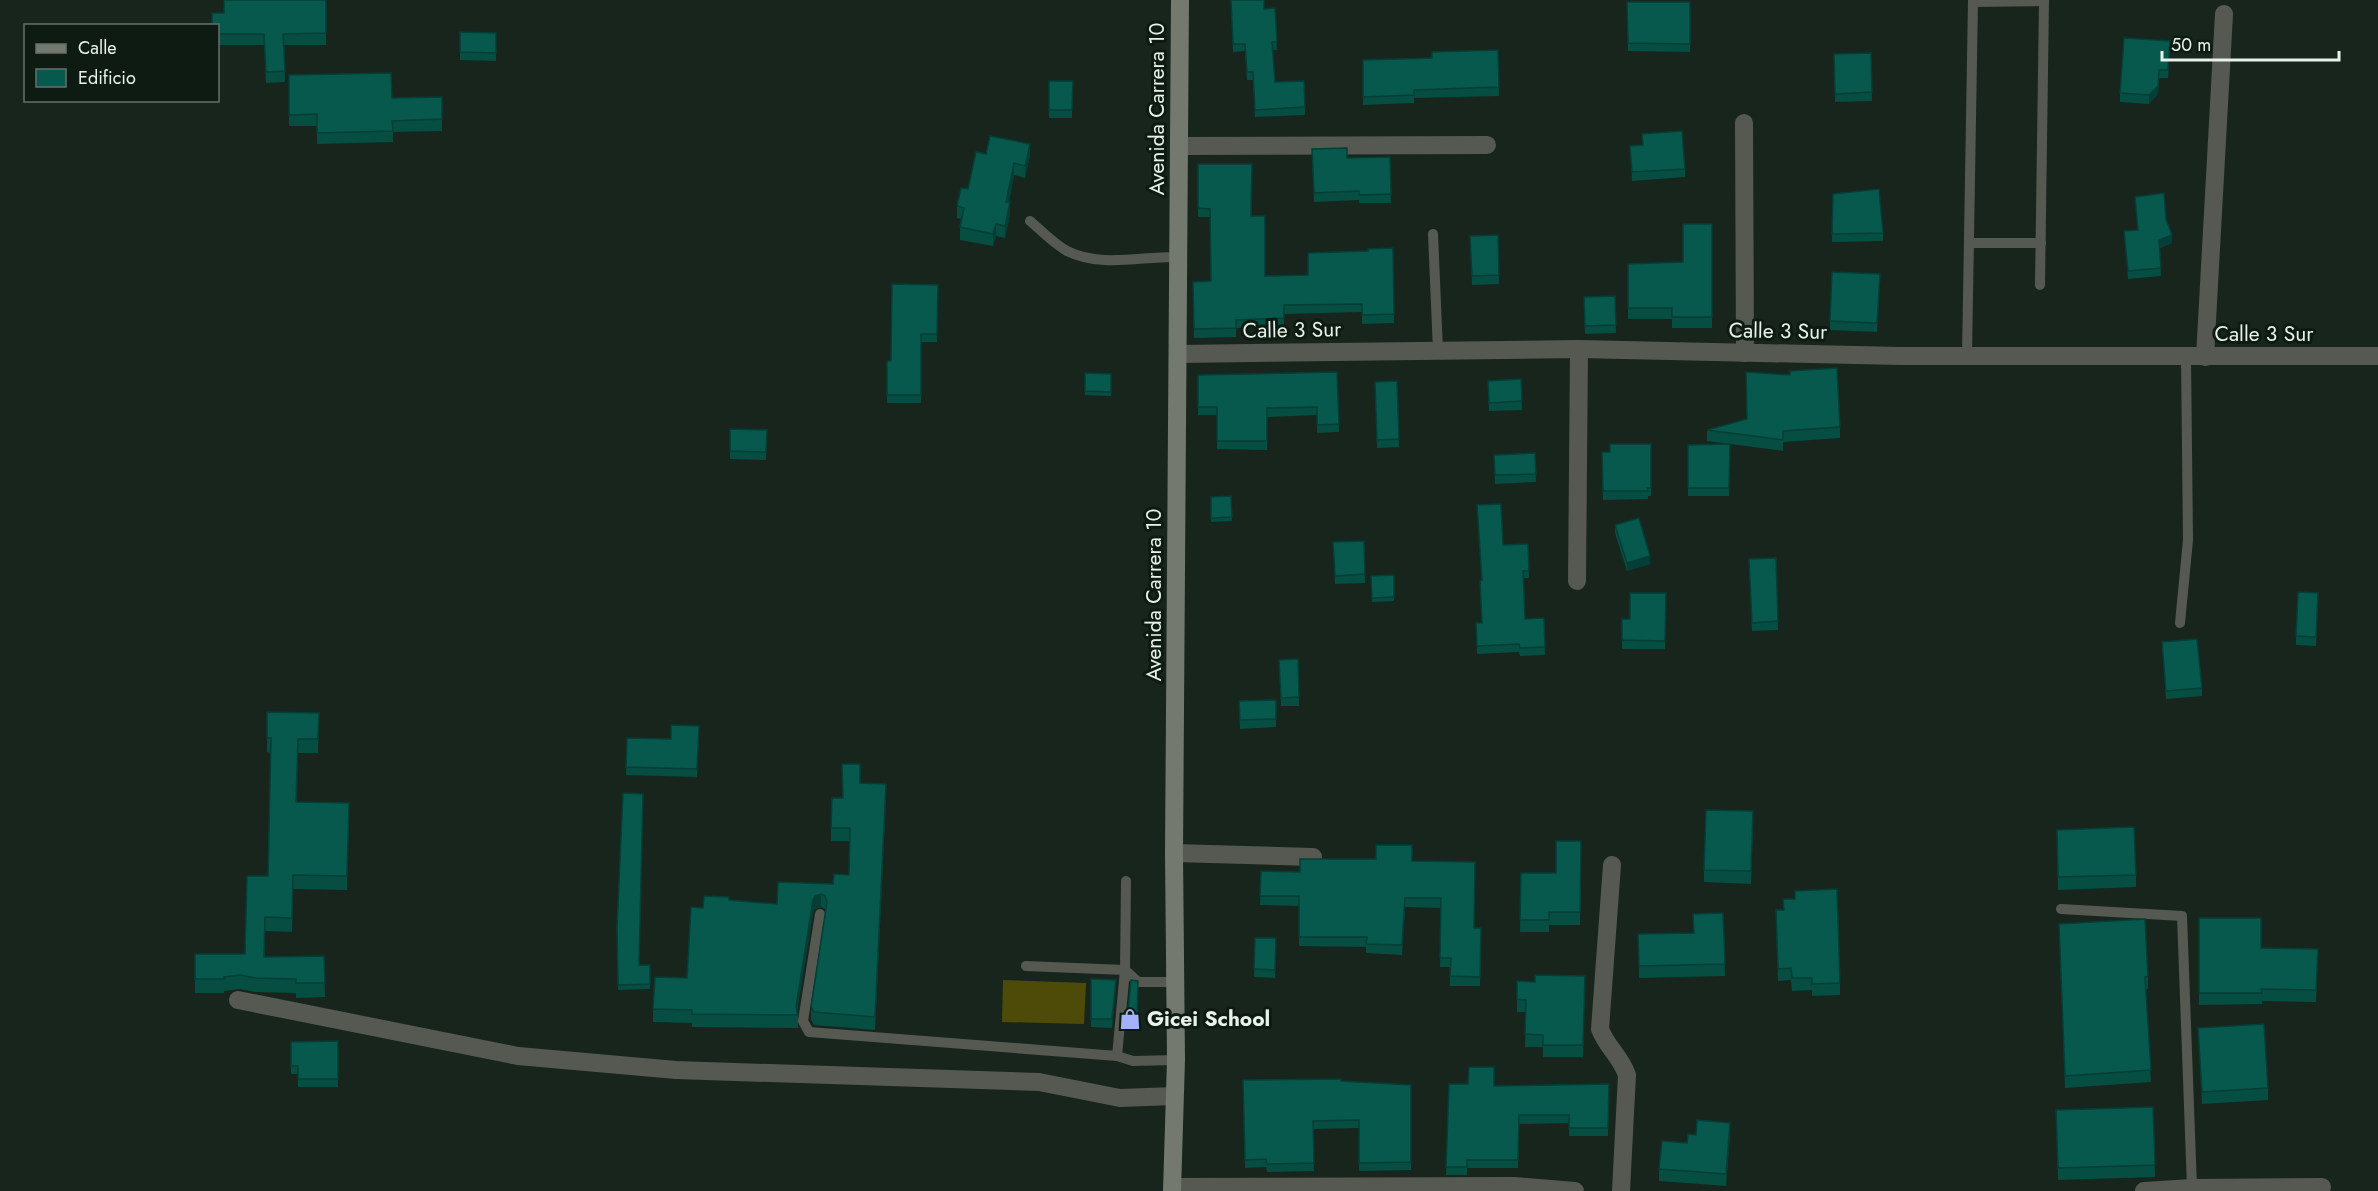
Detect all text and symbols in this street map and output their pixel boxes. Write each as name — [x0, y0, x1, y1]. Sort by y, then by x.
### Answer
street label: Avenida Carrera 10 — [1142, 23, 1172, 195]
legend — [24, 24, 219, 102]
scale bar — [2162, 24, 2339, 62]
text: 50 m — [2171, 32, 2211, 58]
text: Calle — [78, 35, 117, 61]
text: Edificio — [78, 65, 136, 91]
street label: Calle 3 Sur — [1242, 314, 1342, 346]
street label: Calle 3 Sur — [1728, 315, 1828, 347]
street label: Calle 3 Sur — [2215, 319, 2314, 349]
street label: Avenida Carrera 10 — [1139, 509, 1169, 681]
place label: Gicei School — [1147, 1004, 1270, 1034]
shop icon: Gicei School — [1118, 1007, 1142, 1031]

